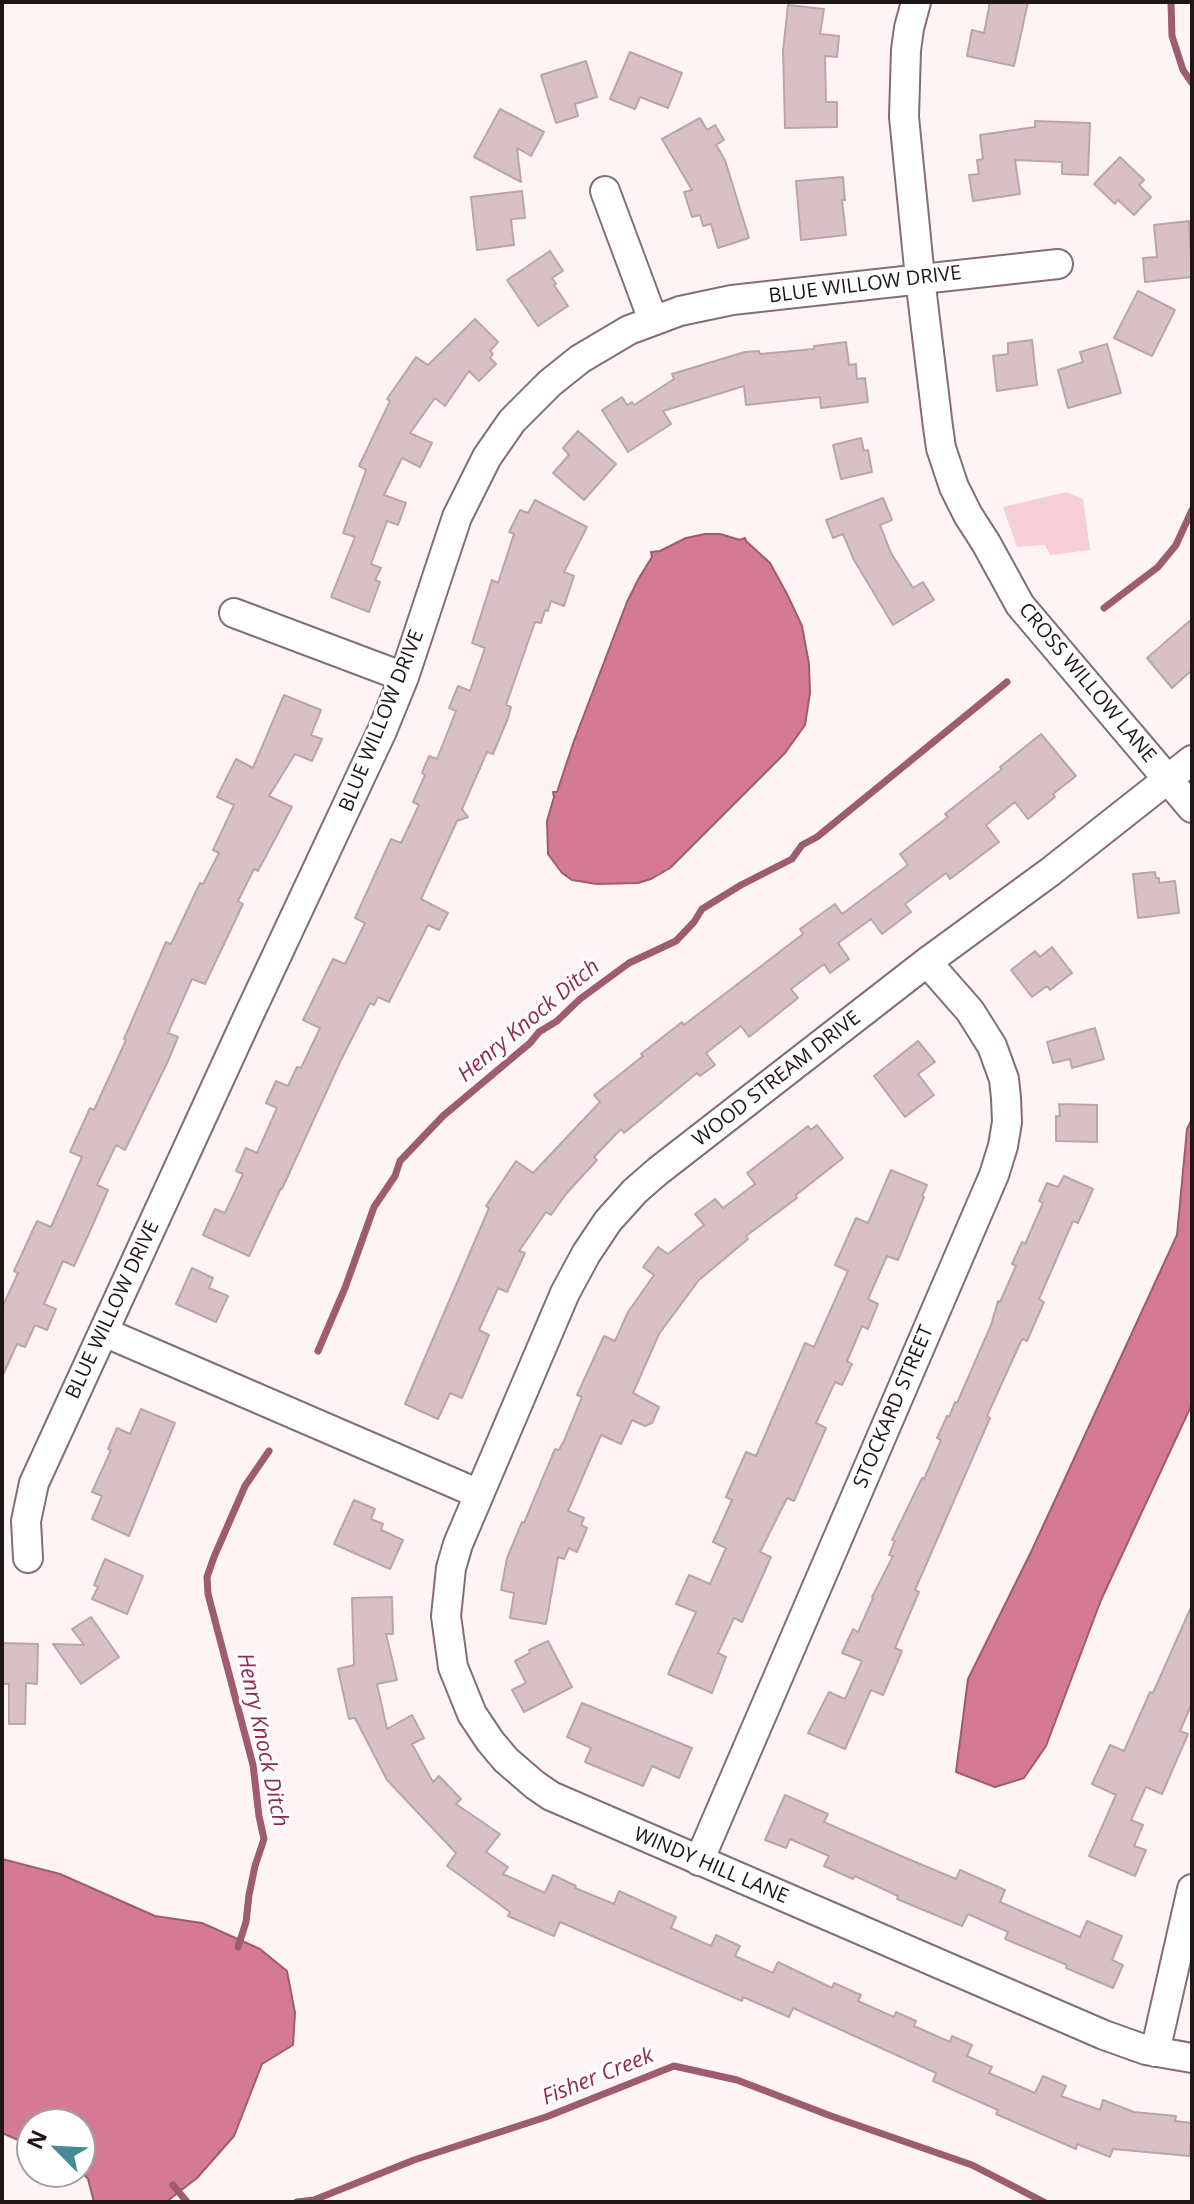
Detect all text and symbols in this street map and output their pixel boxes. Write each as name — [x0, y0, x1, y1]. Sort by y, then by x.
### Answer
street label: BLUE WILLOW DRIVE — [767, 261, 963, 309]
street label: CROSS WILLOW LANE — [1013, 598, 1161, 768]
street label: BLUE WILLOW DRIVE — [335, 627, 429, 815]
water label: Henry Knock Ditch — [453, 954, 605, 1088]
street label: WOOD STREAM DRIVE — [688, 1006, 866, 1152]
street label: BLUE WILLOW DRIVE — [61, 1217, 165, 1403]
street label: STOCKARD STREET — [849, 1322, 939, 1492]
water label: Henry Knock Ditch — [231, 1651, 293, 1829]
street label: WINDY HILL LANE — [630, 1823, 792, 1909]
water label: Fisher Creek — [538, 2043, 658, 2111]
north arrow — [16, 2108, 96, 2188]
text: N — [19, 2125, 53, 2153]

